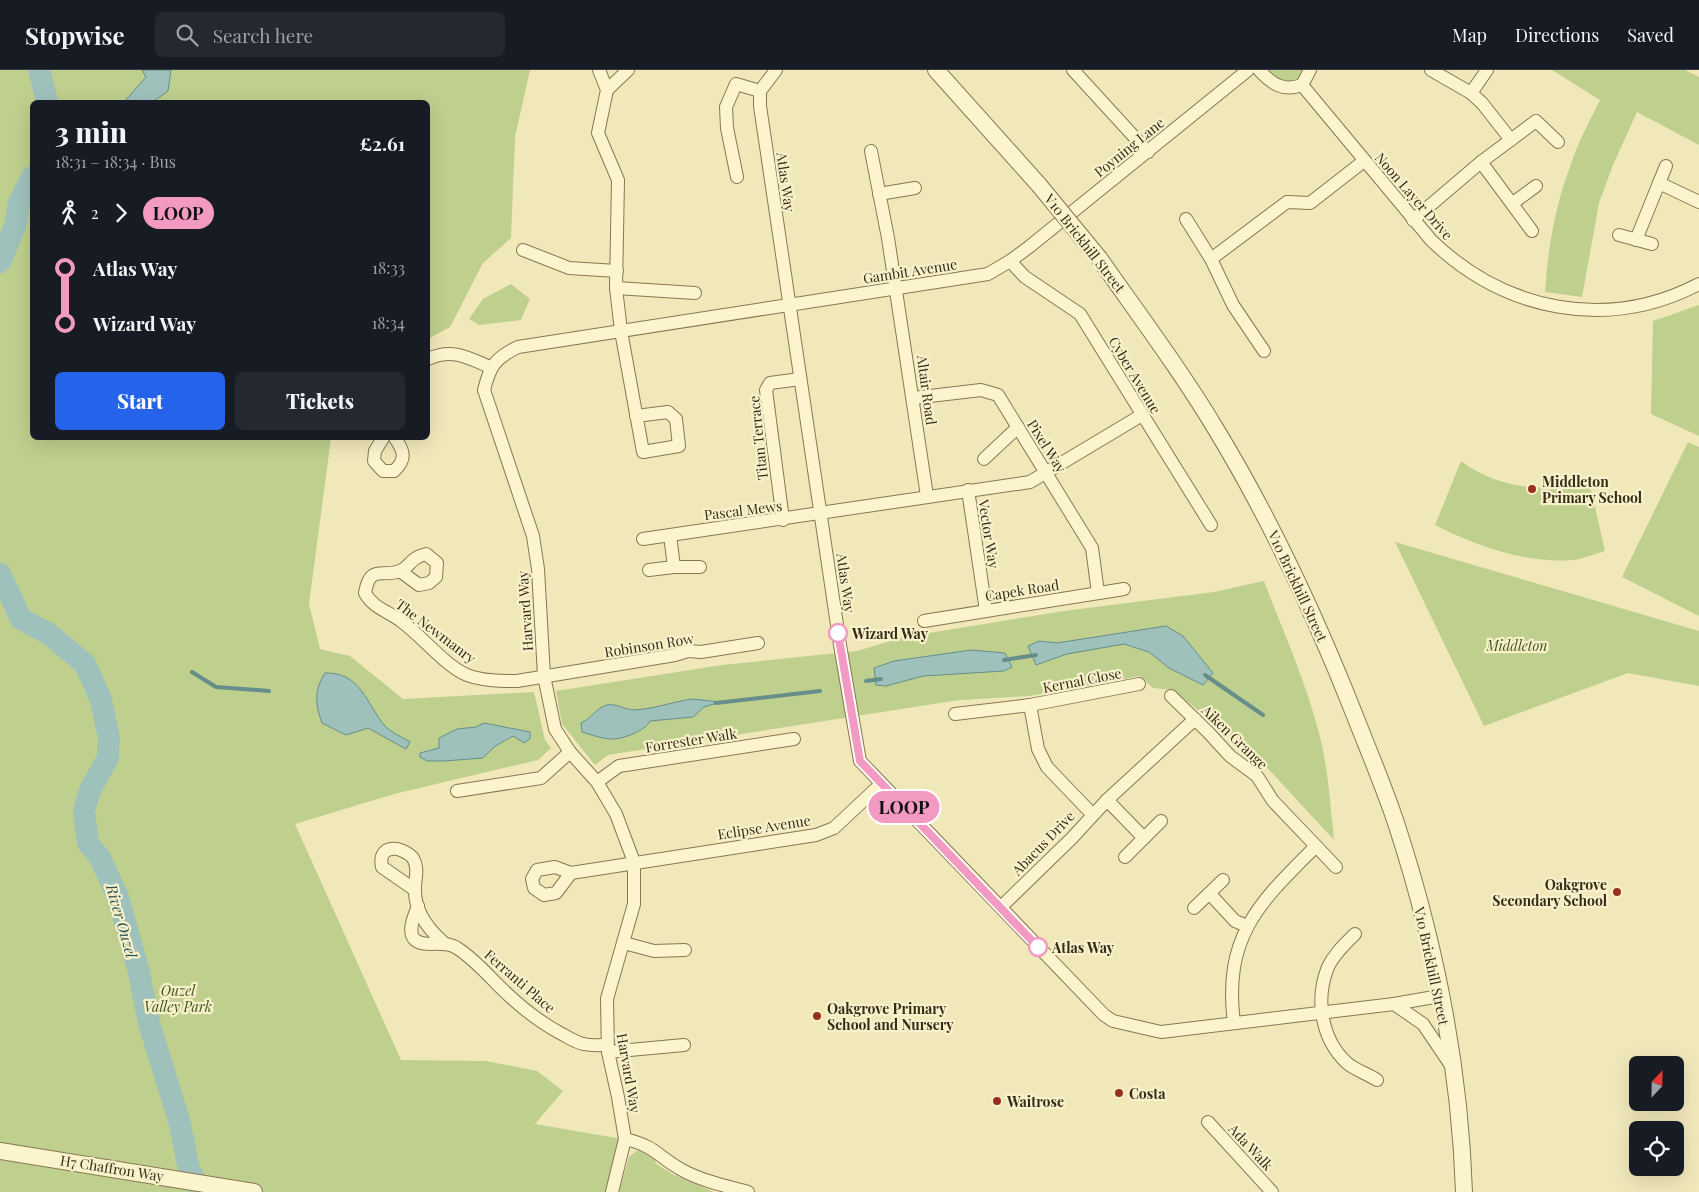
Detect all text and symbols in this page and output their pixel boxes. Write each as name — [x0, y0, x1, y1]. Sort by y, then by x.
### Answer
search box — [155, 12, 505, 57]
text: Stopwise — [25, 19, 125, 51]
icon: search — [173, 21, 201, 49]
text: Search here — [213, 22, 313, 48]
text: Map — [1452, 23, 1487, 47]
text: Directions — [1515, 23, 1599, 47]
text: Saved — [1627, 23, 1674, 47]
text: 3 min — [55, 113, 127, 150]
street label: Poyning Lane — [1090, 113, 1168, 181]
text: £2.61 — [359, 130, 405, 156]
street label: Noon Layer Drive — [1371, 148, 1457, 244]
street label: Atlas Way — [772, 150, 800, 213]
text: 18:31 – 18:34 · Bus — [55, 151, 176, 172]
street label: V10 Brickhill Street — [1040, 189, 1130, 297]
icon: walk — [55, 199, 83, 227]
icon: forward — [107, 199, 135, 227]
text: LOOP — [153, 201, 204, 225]
text: 2 — [91, 202, 99, 223]
street label: Gambit Avenue — [862, 254, 958, 288]
text: Atlas Way — [93, 255, 177, 281]
text: 18:33 — [372, 257, 405, 278]
text: Wizard Way — [93, 310, 196, 336]
text: 18:34 — [371, 312, 405, 333]
street label: Cyber Avenue — [1105, 333, 1165, 417]
street label: Altair Road — [913, 353, 941, 426]
button: Start — [55, 372, 225, 430]
button: Tickets — [235, 372, 405, 430]
street label: Titan Terrace — [744, 395, 772, 481]
street label: Pixel Way — [1023, 416, 1071, 476]
place label: Middleton Primary School — [1542, 472, 1643, 507]
marker: Middleton Primary School — [1526, 483, 1538, 495]
street label: Pascal Mews — [703, 496, 783, 524]
street label: Vector Way — [974, 497, 1004, 570]
street label: V10 Brickhill Street — [1264, 527, 1332, 646]
street label: Atlas Way — [832, 551, 860, 614]
street label: Harvard Way — [513, 570, 537, 652]
street label: Capek Road — [984, 575, 1060, 605]
street label: The Newmanry — [392, 595, 480, 667]
marker: Wizard Way — [828, 623, 848, 643]
place label: Wizard Way — [851, 624, 929, 643]
street label: Robinson Row — [603, 629, 695, 661]
park label: Middleton — [1486, 636, 1547, 655]
street label: Kernal Close — [1041, 663, 1123, 697]
street label: Aiken Grange — [1197, 700, 1272, 773]
street label: Forrester Walk — [644, 723, 738, 757]
line badge: LOOP — [869, 791, 939, 823]
text: LOOP — [879, 795, 929, 819]
street label: Abacus Drive — [1007, 807, 1079, 880]
street label: Eclipse Avenue — [716, 810, 812, 844]
place label: Oakgrove Secondary School — [1492, 875, 1608, 910]
water label: River Ouzel — [102, 881, 142, 961]
marker: Oakgrove Secondary School — [1611, 886, 1623, 898]
street label: V10 Brickhill Street — [1410, 904, 1454, 1028]
marker: Atlas Way — [1028, 937, 1048, 957]
place label: Atlas Way — [1051, 938, 1115, 957]
street label: Ferranti Place — [481, 945, 559, 1017]
park label: Ouzel Valley Park — [144, 981, 212, 1016]
place label: Oakgrove Primary School and Nursery — [827, 999, 954, 1034]
marker: Oakgrove Primary School and Nursery — [811, 1010, 823, 1022]
street label: Harvard Way — [613, 1032, 645, 1114]
north arrow — [1629, 1056, 1684, 1111]
map controls — [1629, 1056, 1684, 1176]
place label: Costa — [1129, 1084, 1166, 1103]
marker: Costa — [1113, 1087, 1125, 1099]
place label: Waitrose — [1006, 1092, 1064, 1111]
marker: Waitrose — [991, 1095, 1003, 1107]
street label: Ada Walk — [1224, 1119, 1278, 1175]
button: locate — [1629, 1121, 1684, 1176]
street label: H7 Chaffron Way — [59, 1150, 165, 1186]

